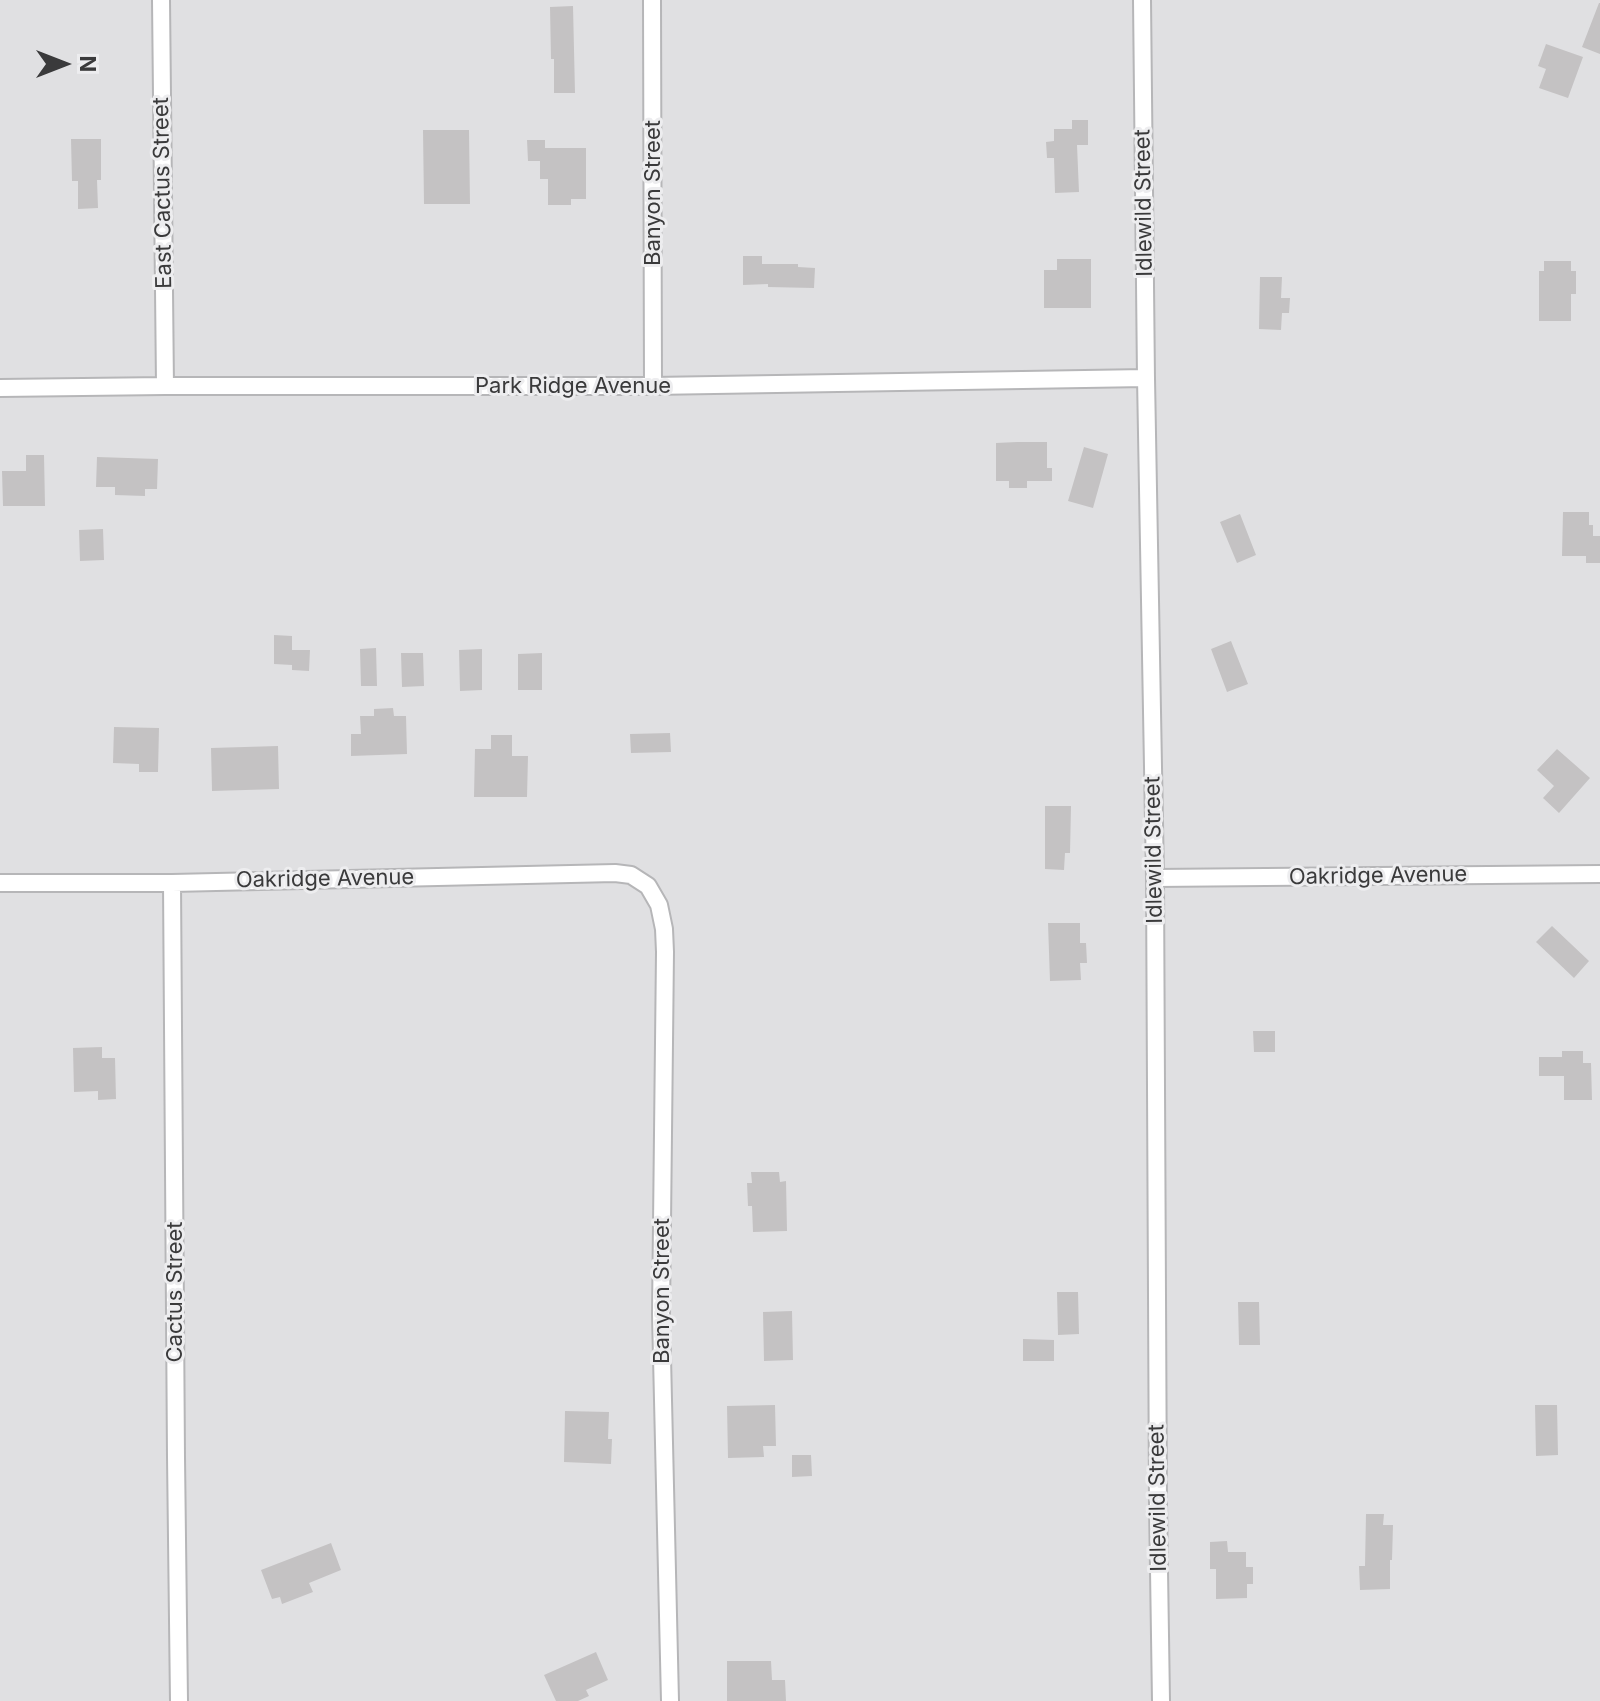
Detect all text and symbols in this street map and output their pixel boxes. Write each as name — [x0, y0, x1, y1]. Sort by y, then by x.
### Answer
north arrow — [24, 24, 104, 104]
text: N — [75, 56, 101, 72]
street label: East Cactus Street — [148, 97, 178, 289]
street label: Banyon Street — [640, 120, 666, 266]
street label: Idlewild Street — [1130, 129, 1158, 277]
street label: Park Ridge Avenue — [475, 373, 671, 399]
street label: Idlewild Street — [1140, 776, 1168, 924]
street label: Oakridge Avenue — [1289, 861, 1467, 891]
street label: Oakridge Avenue — [236, 864, 414, 894]
street label: Banyon Street — [649, 1218, 675, 1364]
street label: Cactus Street — [162, 1221, 188, 1363]
street label: Idlewild Street — [1144, 1424, 1172, 1572]

